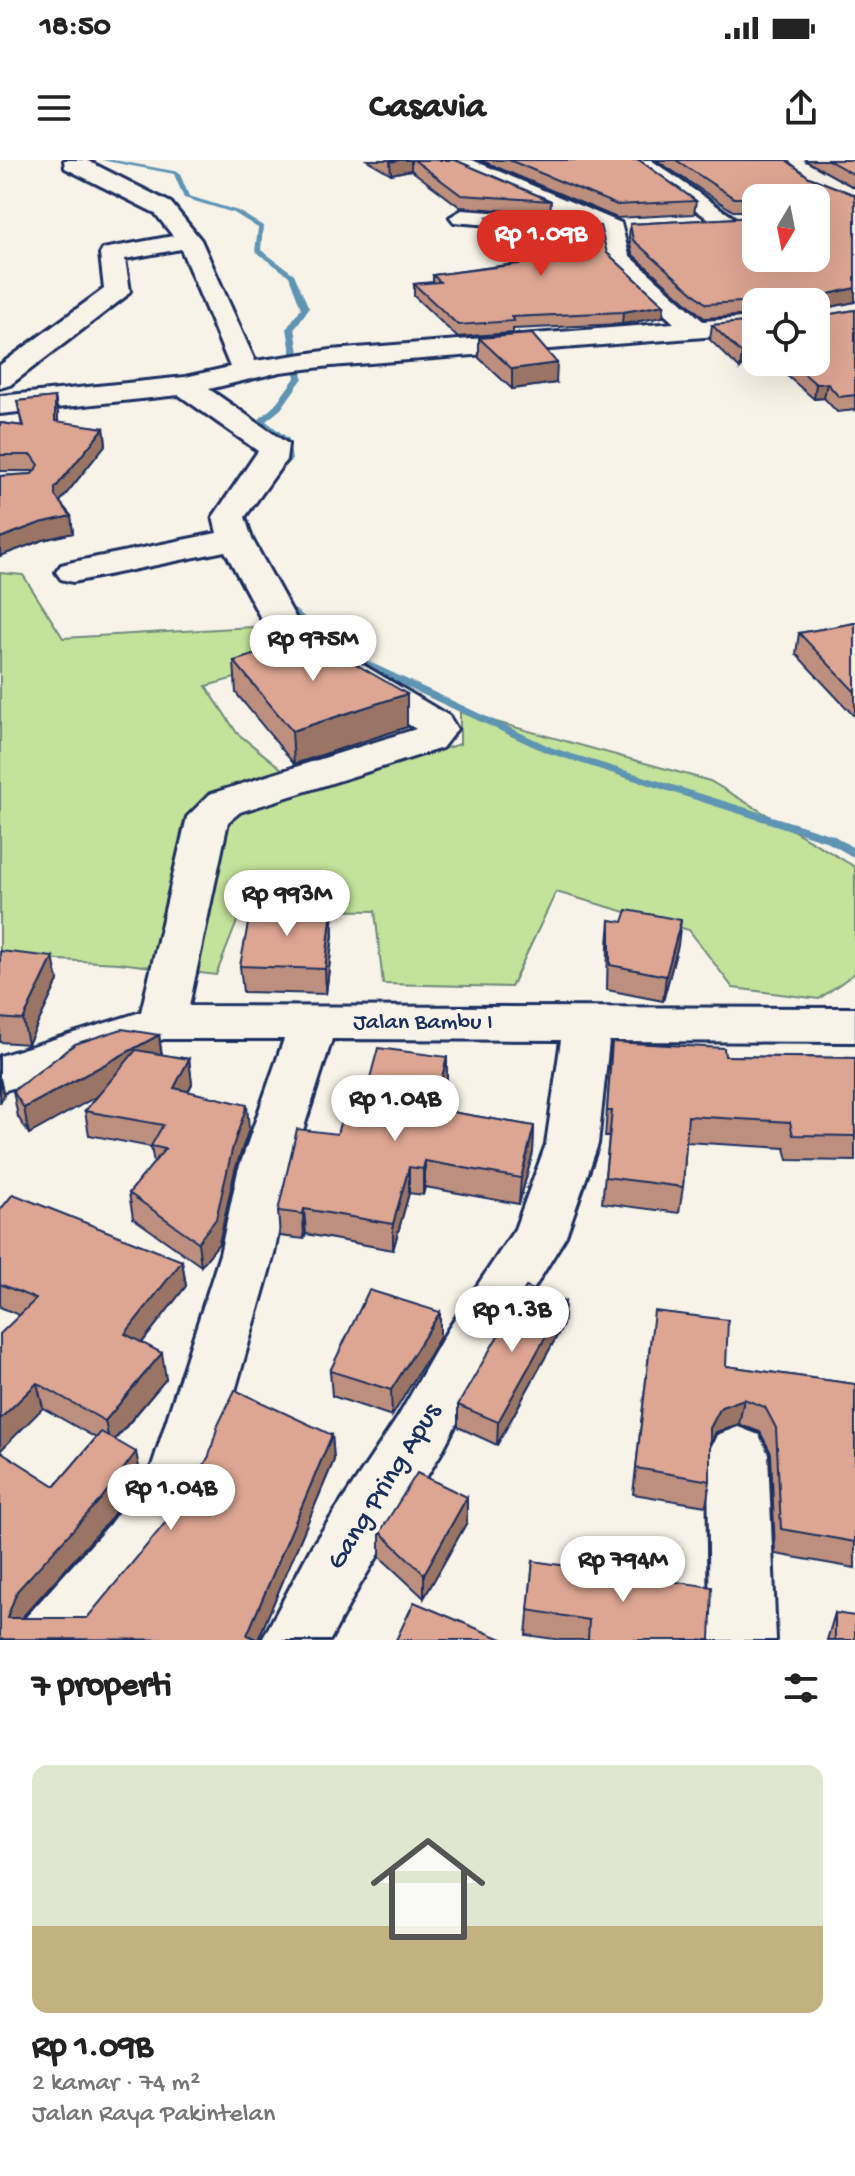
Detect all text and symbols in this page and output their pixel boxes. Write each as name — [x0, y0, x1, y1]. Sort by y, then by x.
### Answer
text: 18:50 — [40, 11, 111, 46]
icon: menu — [32, 86, 76, 130]
icon: share — [779, 86, 823, 130]
text: Casavia — [369, 87, 486, 130]
north arrow — [742, 184, 830, 272]
map controls — [742, 184, 830, 376]
pin: Rp 1.09B — [458, 210, 624, 278]
text: Rp 1.09B — [495, 220, 587, 251]
button: locate — [742, 288, 830, 376]
pin: Rp 975M — [239, 615, 387, 683]
text: Rp 975M — [268, 625, 358, 656]
pin: Rp 993M — [213, 870, 361, 938]
text: Rp 993M — [242, 880, 332, 911]
street label: Jalan Bambu I — [353, 1009, 493, 1038]
pin: Rp 1.04B — [312, 1075, 478, 1143]
text: Rp 1.04B — [349, 1085, 441, 1116]
pin: Rp 1.3B — [438, 1286, 586, 1354]
text: Rp 1.3B — [473, 1296, 551, 1327]
street label: Gang Pring Apus — [321, 1397, 450, 1576]
pin: Rp 1.04B — [88, 1464, 254, 1532]
text: Rp 1.04B — [125, 1474, 217, 1505]
pin: Rp 794M — [549, 1536, 697, 1604]
text: Rp 794M — [578, 1546, 668, 1577]
icon: filters — [779, 1666, 823, 1710]
text: 7 properti — [32, 1668, 172, 1708]
icon: home — [356, 1817, 500, 1961]
text: Rp 1.09B — [32, 2029, 153, 2069]
text: 2 kamar · 74 m² — [32, 2069, 200, 2100]
text: Jalan Raya Pakintelan — [32, 2100, 275, 2131]

